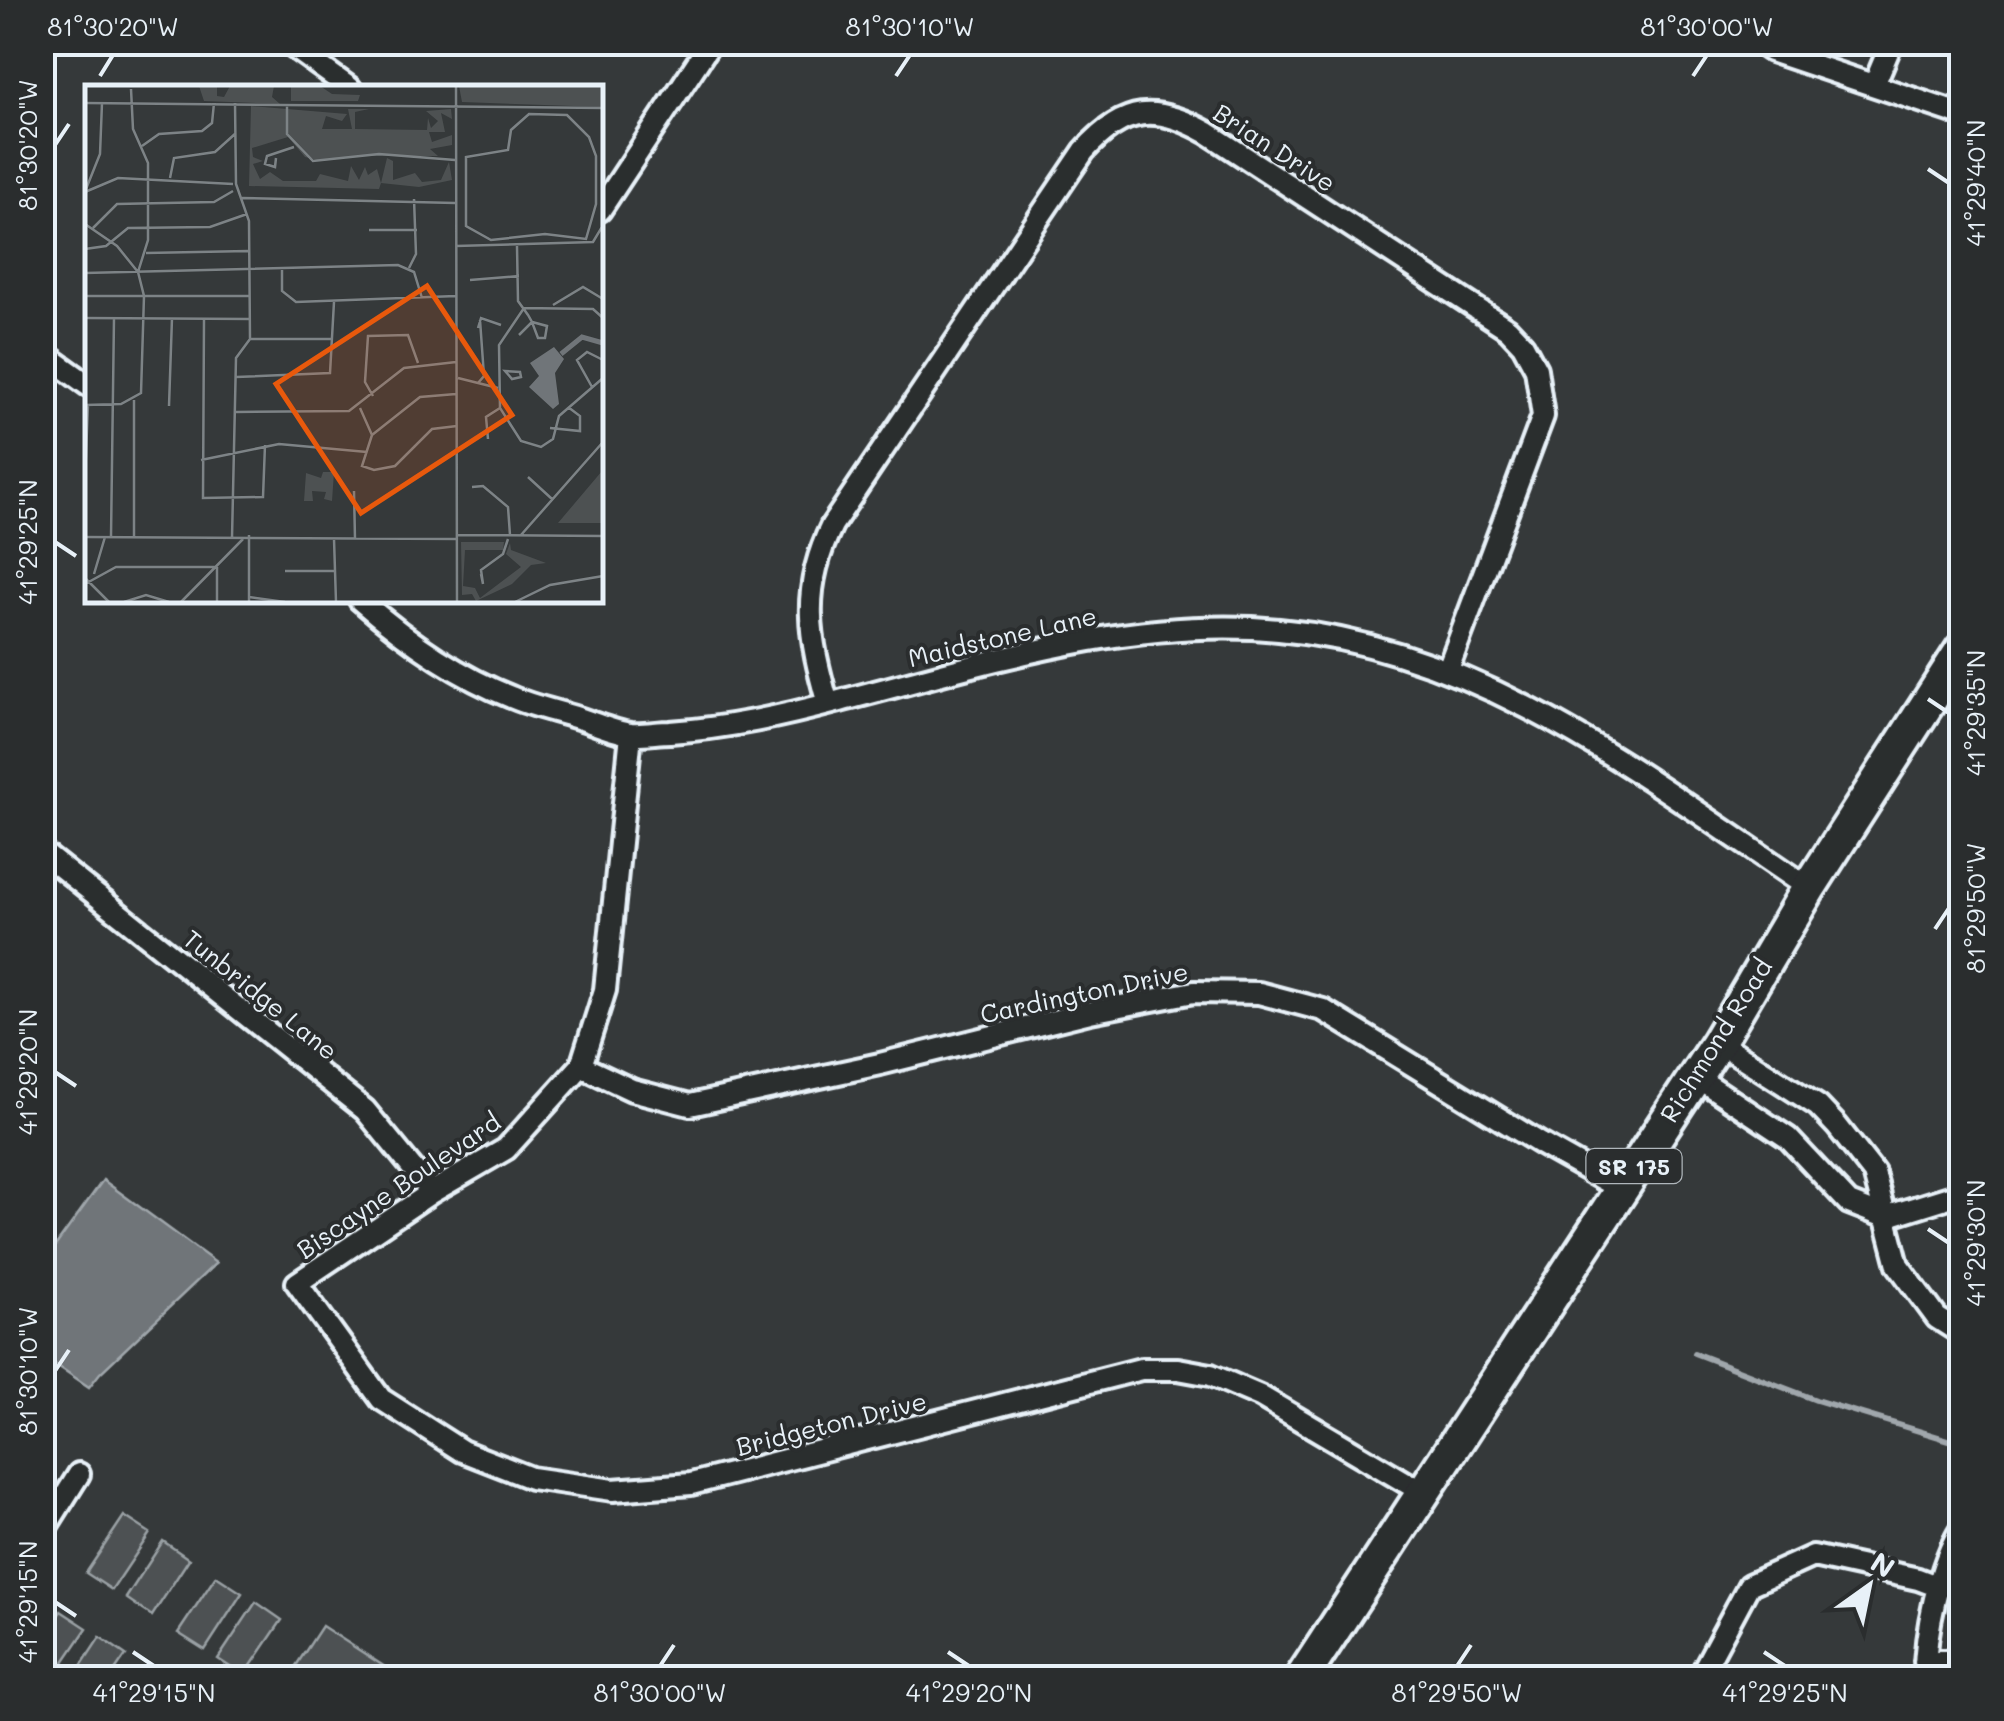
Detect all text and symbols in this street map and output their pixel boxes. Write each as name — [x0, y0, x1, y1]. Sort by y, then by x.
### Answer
text: 81°30'20"W — [47, 10, 179, 42]
text: 81°30'10"W — [846, 10, 974, 42]
text: 81°30'00"W — [1640, 10, 1774, 42]
text: 81°30'20"W — [11, 79, 43, 211]
inset map — [85, 85, 602, 602]
street label: Brian Drive — [1208, 96, 1342, 198]
text: 41°29'40"N — [1959, 119, 1991, 247]
text: 41°29'25"N — [11, 479, 43, 605]
street label: Maidstone Lane — [905, 599, 1099, 673]
text: 41°29'35"N — [1959, 650, 1991, 776]
text: 81°29'50"W — [1959, 843, 1991, 973]
street label: Tunbridge Lane — [177, 922, 345, 1066]
street label: Richmond Road — [1652, 952, 1778, 1128]
street label: Cardington Drive — [977, 954, 1191, 1030]
text: 41°29'20"N — [11, 1009, 43, 1135]
street label: Biscayne Boulevard — [290, 1105, 507, 1266]
road number: SR 175 — [1586, 1149, 1682, 1183]
text: 41°29'30"N — [1959, 1179, 1991, 1307]
text: 81°30'10"W — [11, 1307, 43, 1435]
street label: Bridgeton Drive — [732, 1384, 930, 1462]
north arrow — [1819, 1536, 1919, 1636]
text: 41°29'15"N — [11, 1541, 43, 1663]
text: N — [1864, 1543, 1902, 1585]
text: 41°29'15"N — [93, 1676, 215, 1708]
text: 81°30'00"W — [593, 1676, 727, 1708]
text: 41°29'20"N — [906, 1676, 1032, 1708]
text: 81°29'50"W — [1392, 1676, 1522, 1708]
text: 41°29'25"N — [1722, 1676, 1848, 1708]

